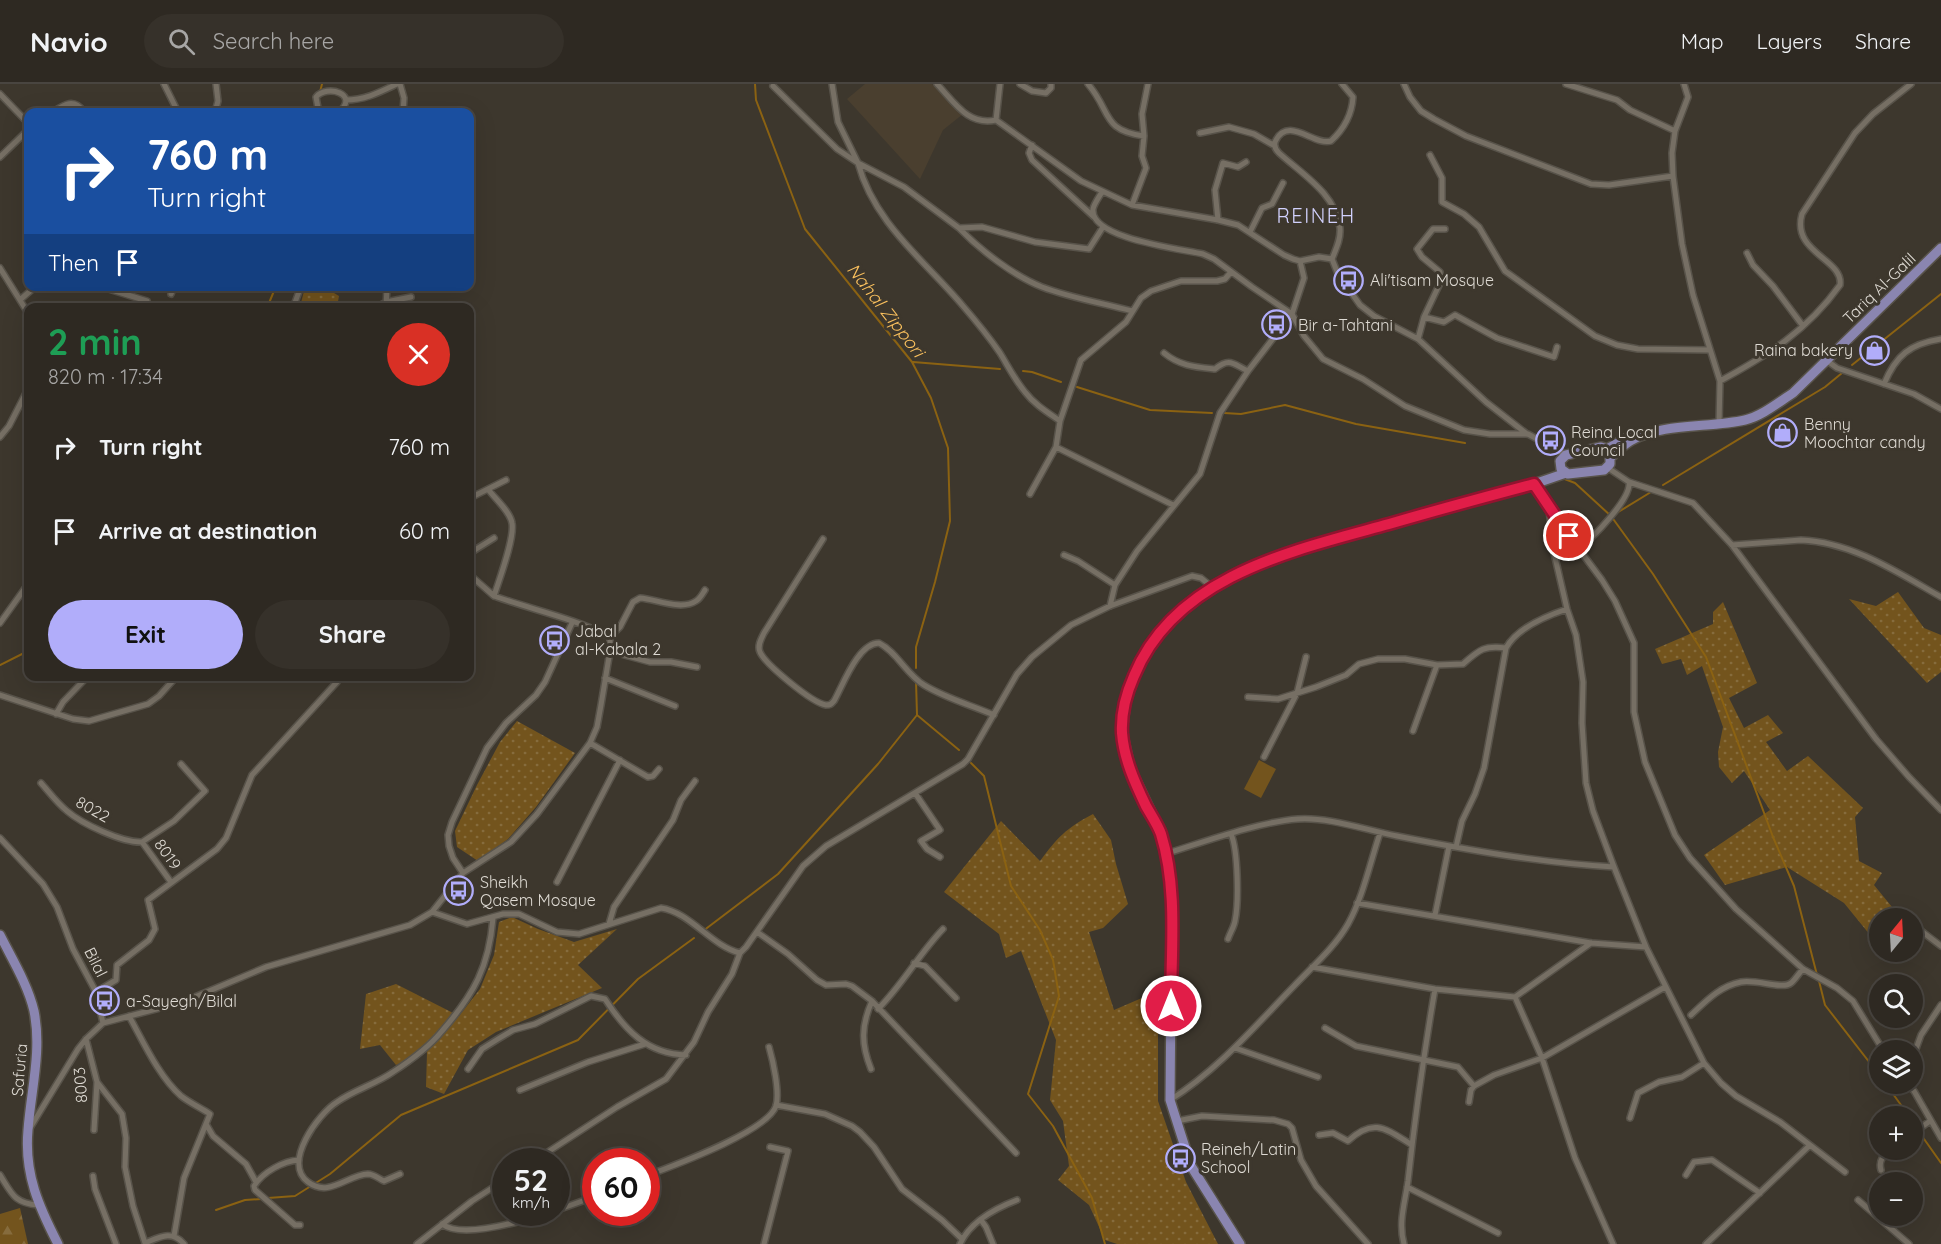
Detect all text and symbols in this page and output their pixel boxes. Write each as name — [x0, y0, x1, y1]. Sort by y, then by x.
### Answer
search box — [144, 14, 564, 68]
text: Navio — [30, 24, 108, 59]
icon: search — [165, 25, 198, 58]
text: Search here — [213, 27, 334, 55]
text: Map — [1681, 28, 1724, 54]
text: Layers — [1757, 28, 1822, 54]
text: Share — [1855, 28, 1911, 54]
text: 760 m — [147, 128, 268, 181]
icon: right — [48, 132, 126, 210]
text: Turn right — [147, 180, 266, 214]
district label: REINEH — [1276, 203, 1356, 228]
icon: arrive — [111, 246, 144, 279]
street label: Tariq Al-Galil — [1838, 248, 1920, 328]
text: Then — [48, 249, 99, 277]
water label: Nahal Zippori — [842, 258, 931, 363]
bus stop icon: Ali'tisam Mosque — [1333, 264, 1365, 296]
place label: Ali'tisam Mosque — [1370, 270, 1494, 290]
bus stop icon: Bir a-Tahtani — [1261, 309, 1293, 341]
place label: Bir a-Tahtani — [1298, 315, 1393, 335]
text: 2 min — [48, 319, 142, 364]
button: close — [387, 323, 450, 386]
shop icon: Raina bakery — [1858, 334, 1890, 366]
place label: Raina bakery — [1754, 340, 1853, 360]
text: 820 m · 17:34 — [48, 364, 163, 389]
place label: Benny Moochtar candy — [1804, 414, 1926, 452]
shop icon: Benny Moochtar candy — [1767, 417, 1799, 449]
place label: Reina Local Council — [1571, 422, 1657, 460]
bus stop icon: Reina Local Council — [1534, 425, 1566, 457]
icon: right — [48, 431, 81, 464]
text: Turn right — [99, 433, 203, 461]
text: 760 m — [388, 433, 450, 461]
pin — [1543, 510, 1594, 561]
icon: arrive — [48, 515, 81, 548]
text: Arrive at destination — [99, 517, 317, 545]
text: 60 m — [399, 517, 450, 545]
icon: arrive — [1552, 519, 1585, 552]
button: Exit — [48, 600, 243, 669]
button: Share — [255, 600, 450, 669]
place label: Jabal al-Kabala 2 — [575, 621, 661, 659]
bus stop icon: Jabal al-Kabala 2 — [538, 624, 570, 656]
street label: 8022 — [72, 792, 114, 827]
street label: 8019 — [150, 835, 186, 873]
place label: Sheikh Qasem Mosque — [480, 872, 596, 910]
bus stop icon: Sheikh Qasem Mosque — [443, 875, 475, 907]
north arrow — [1869, 908, 1923, 962]
map controls — [1869, 908, 1923, 1226]
street label: Bilal — [80, 944, 112, 980]
position arrow — [1139, 974, 1203, 1038]
button: search — [1869, 974, 1923, 1028]
bus stop icon: a-Sayegh/Bilal — [89, 985, 121, 1017]
place label: a-Sayegh/Bilal — [126, 991, 237, 1011]
button: layers — [1869, 1040, 1923, 1094]
street label: Safuria — [7, 1043, 31, 1097]
street label: 8003 — [69, 1066, 91, 1104]
button: + — [1869, 1106, 1923, 1160]
place label: Reineh/Latin School — [1201, 1139, 1296, 1177]
bus stop icon: Reineh/Latin School — [1164, 1142, 1196, 1174]
speed limit sign: 60 — [582, 1148, 660, 1226]
text: 52 — [514, 1161, 548, 1199]
button: − — [1869, 1172, 1923, 1226]
text: km/h — [512, 1193, 550, 1212]

